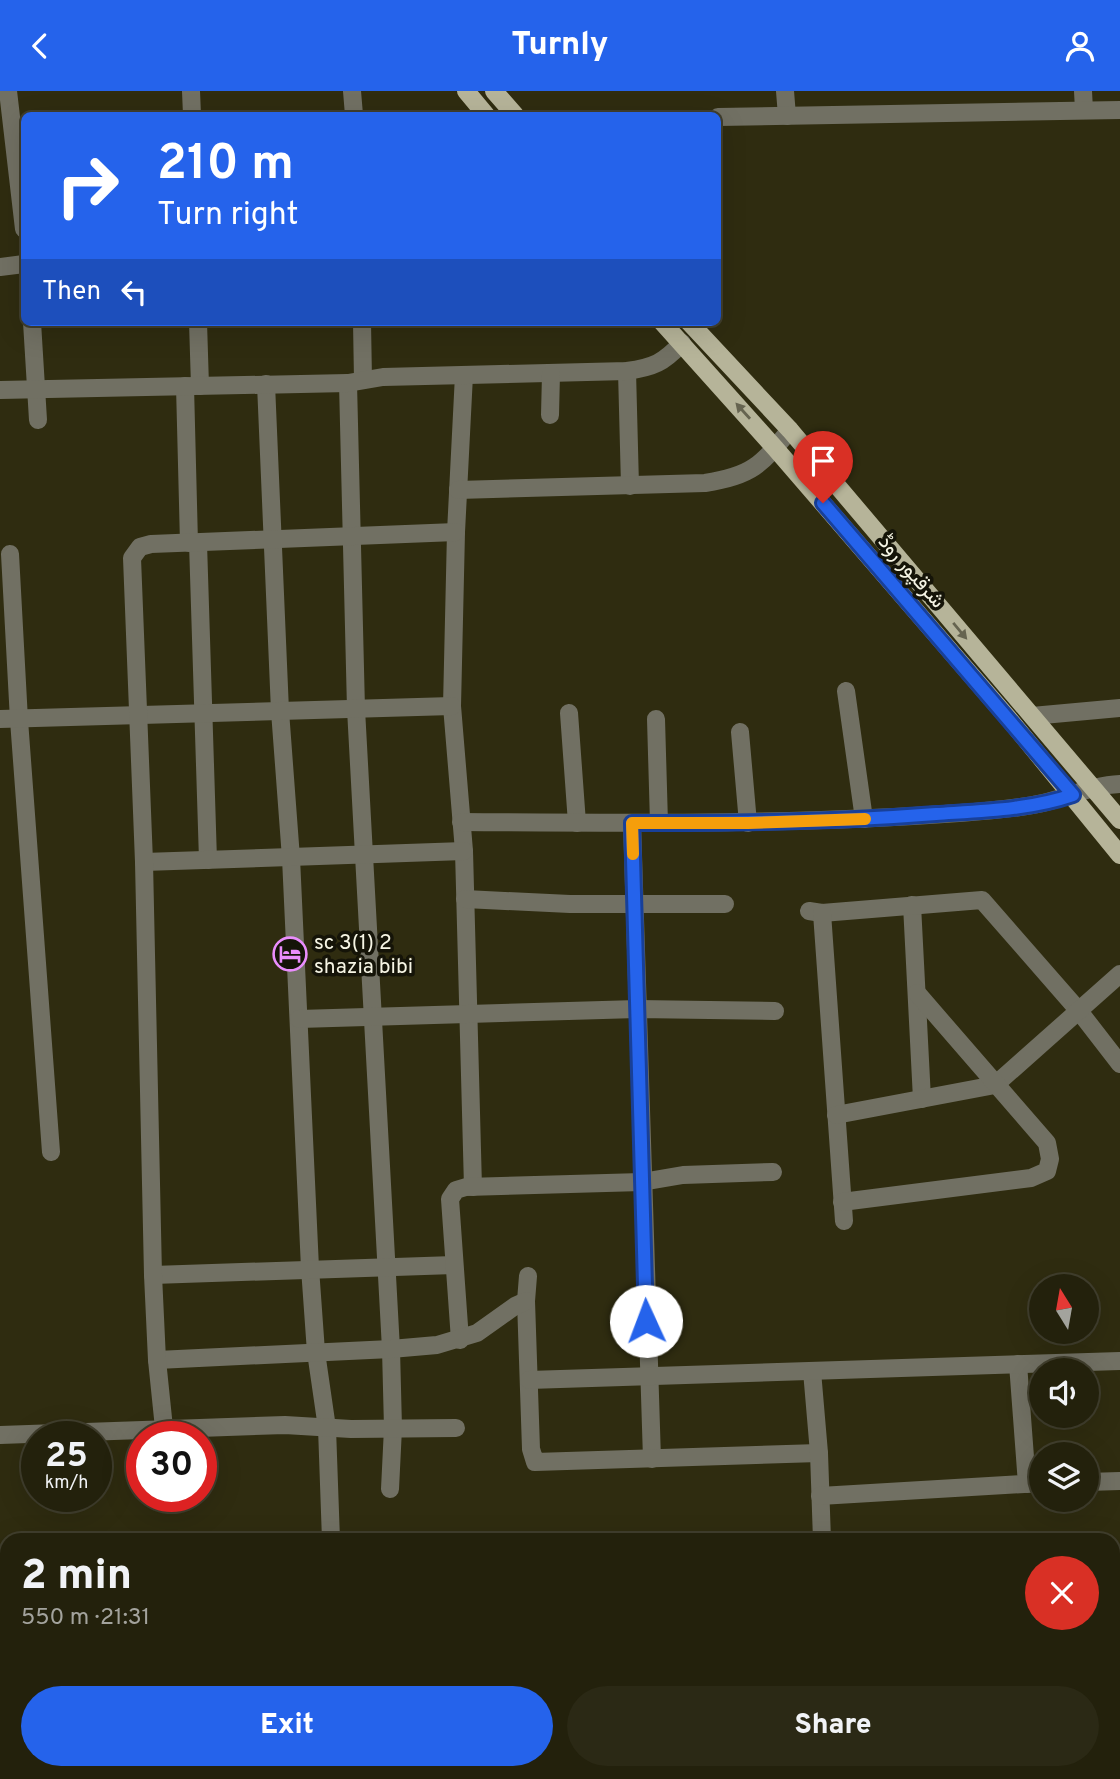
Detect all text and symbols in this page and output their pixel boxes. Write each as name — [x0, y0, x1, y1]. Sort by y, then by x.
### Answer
text: Turnly — [512, 26, 608, 66]
icon: back — [21, 27, 59, 65]
icon: person — [1061, 27, 1099, 65]
text: 210 m — [157, 135, 294, 197]
icon: right — [42, 140, 133, 231]
text: Turn right — [157, 196, 299, 236]
icon: left — [115, 273, 153, 311]
text: Then — [42, 276, 101, 309]
one-way arrow — [735, 403, 751, 420]
pin — [793, 431, 853, 503]
icon: arrive — [804, 442, 842, 480]
street label: شرقپور روڈ — [871, 529, 950, 615]
one-way arrow — [953, 622, 968, 640]
place label: sc 3(1) 2 shazia bibi — [314, 930, 413, 981]
hotel icon: sc 3(1) 2 shazia bibi — [271, 935, 309, 973]
north arrow — [1029, 1274, 1099, 1344]
map controls — [1029, 1274, 1099, 1512]
position arrow — [609, 1284, 683, 1358]
button: sound — [1029, 1358, 1099, 1428]
speed limit sign: 30 — [126, 1421, 217, 1512]
text: 25 — [45, 1435, 88, 1479]
button: layers — [1029, 1442, 1099, 1512]
text: km/h — [45, 1472, 88, 1495]
text: 2 min — [21, 1551, 132, 1604]
button: close — [1025, 1556, 1099, 1630]
text: 550 m · 21:31 — [21, 1604, 150, 1633]
button: Exit — [21, 1686, 553, 1766]
button: Share — [567, 1686, 1099, 1766]

